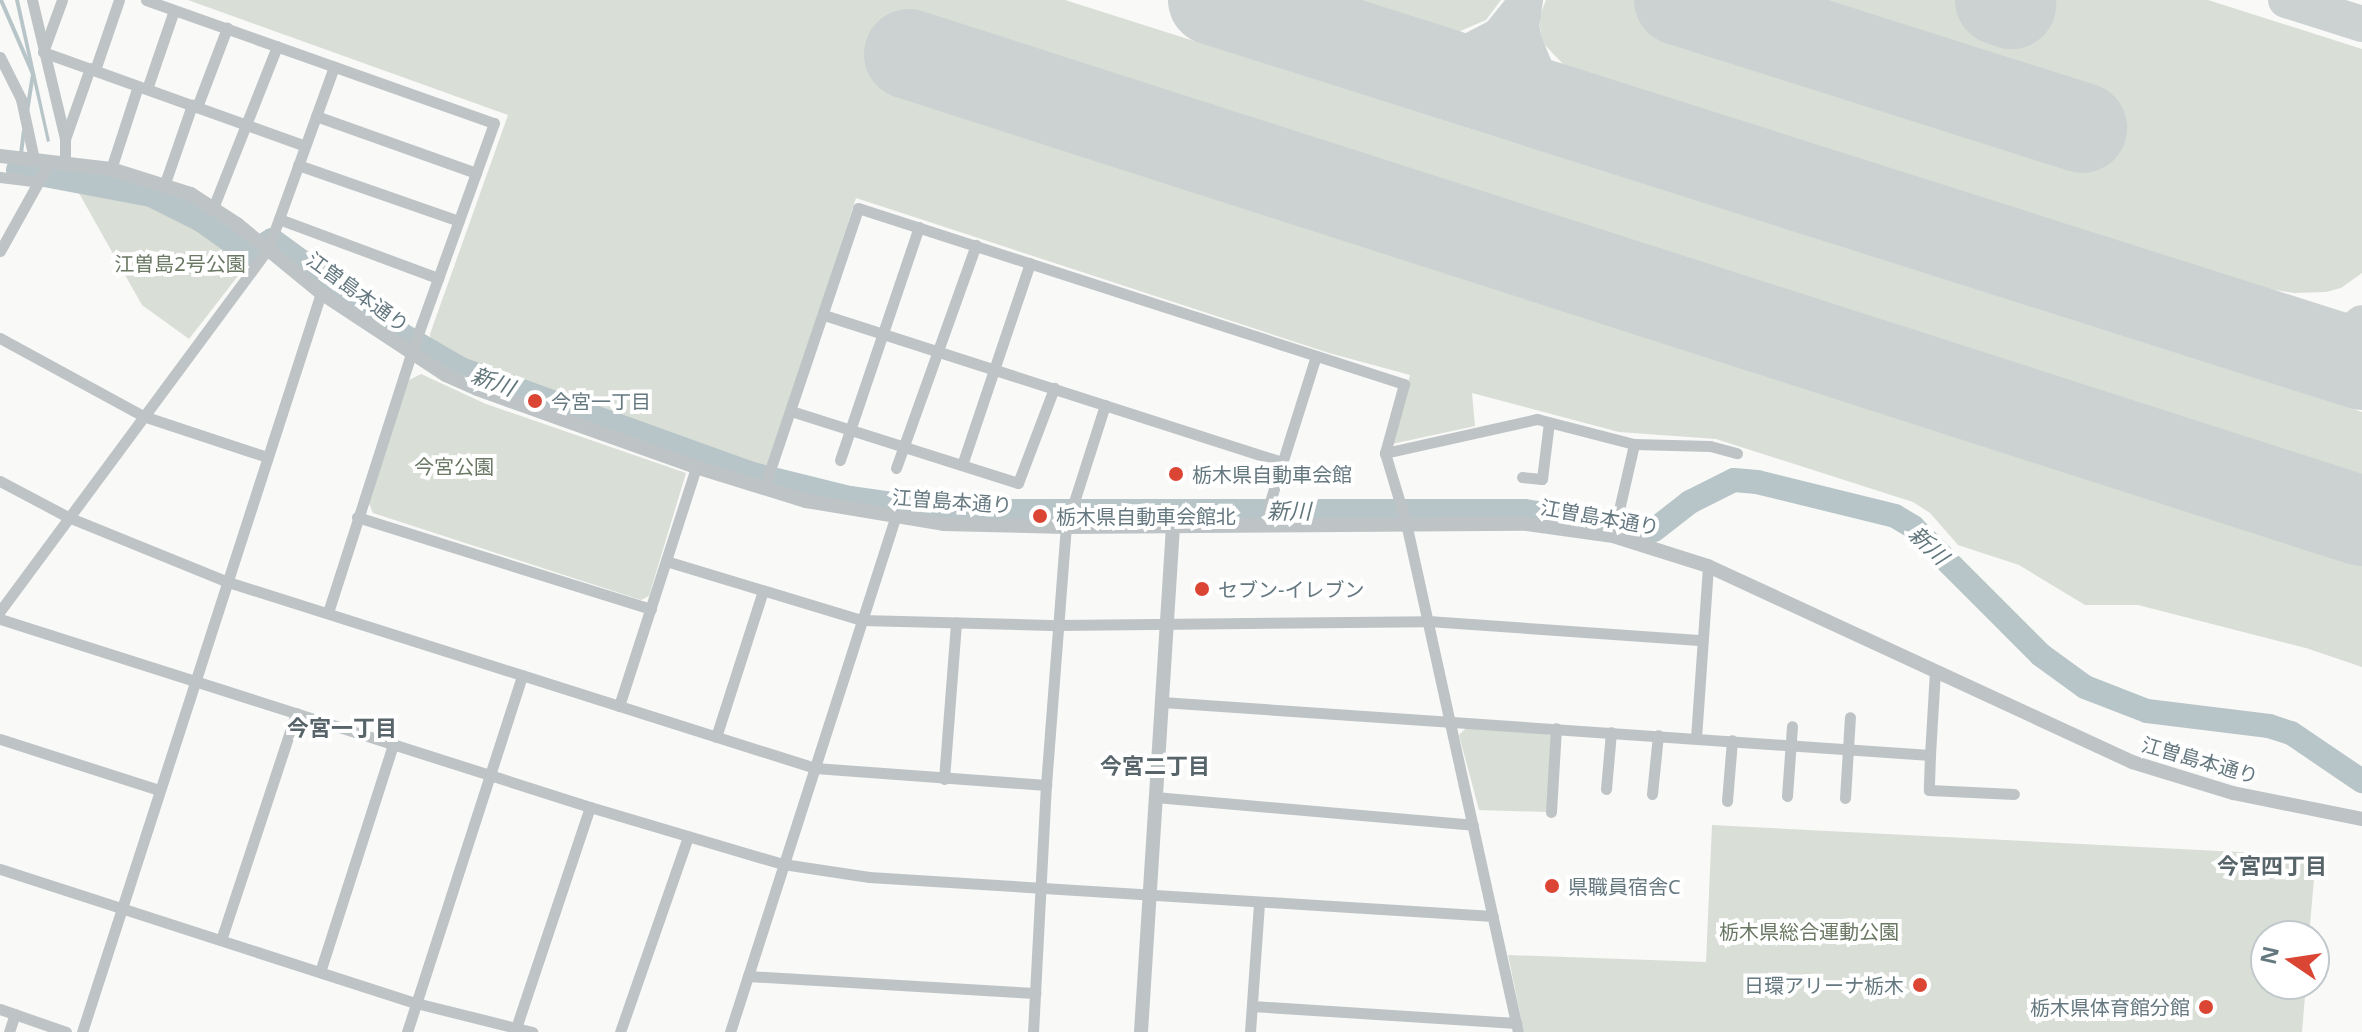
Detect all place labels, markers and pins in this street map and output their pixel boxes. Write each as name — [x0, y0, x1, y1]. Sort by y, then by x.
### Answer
place label: 今宮一丁目 — [551, 389, 651, 413]
marker: 今宮一丁目 — [526, 392, 544, 410]
place label: 栃木県自動車会館 — [1192, 462, 1352, 486]
marker: 栃木県自動車会館 — [1167, 465, 1185, 483]
place label: 栃木県自動車会館北 — [1056, 504, 1236, 528]
marker: 栃木県自動車会館北 — [1031, 507, 1049, 525]
place label: セブン-イレブン — [1218, 577, 1364, 601]
marker: セブン-イレブン — [1193, 580, 1211, 598]
place label: 県職員宿舎C — [1568, 874, 1681, 898]
marker: 県職員宿舎C — [1543, 877, 1561, 895]
place label: 日環アリーナ栃木 — [1744, 973, 1904, 997]
marker: 日環アリーナ栃木 — [1911, 976, 1929, 994]
place label: 栃木県体育館分館 — [2030, 995, 2190, 1019]
marker: 栃木県体育館分館 — [2197, 998, 2215, 1016]

